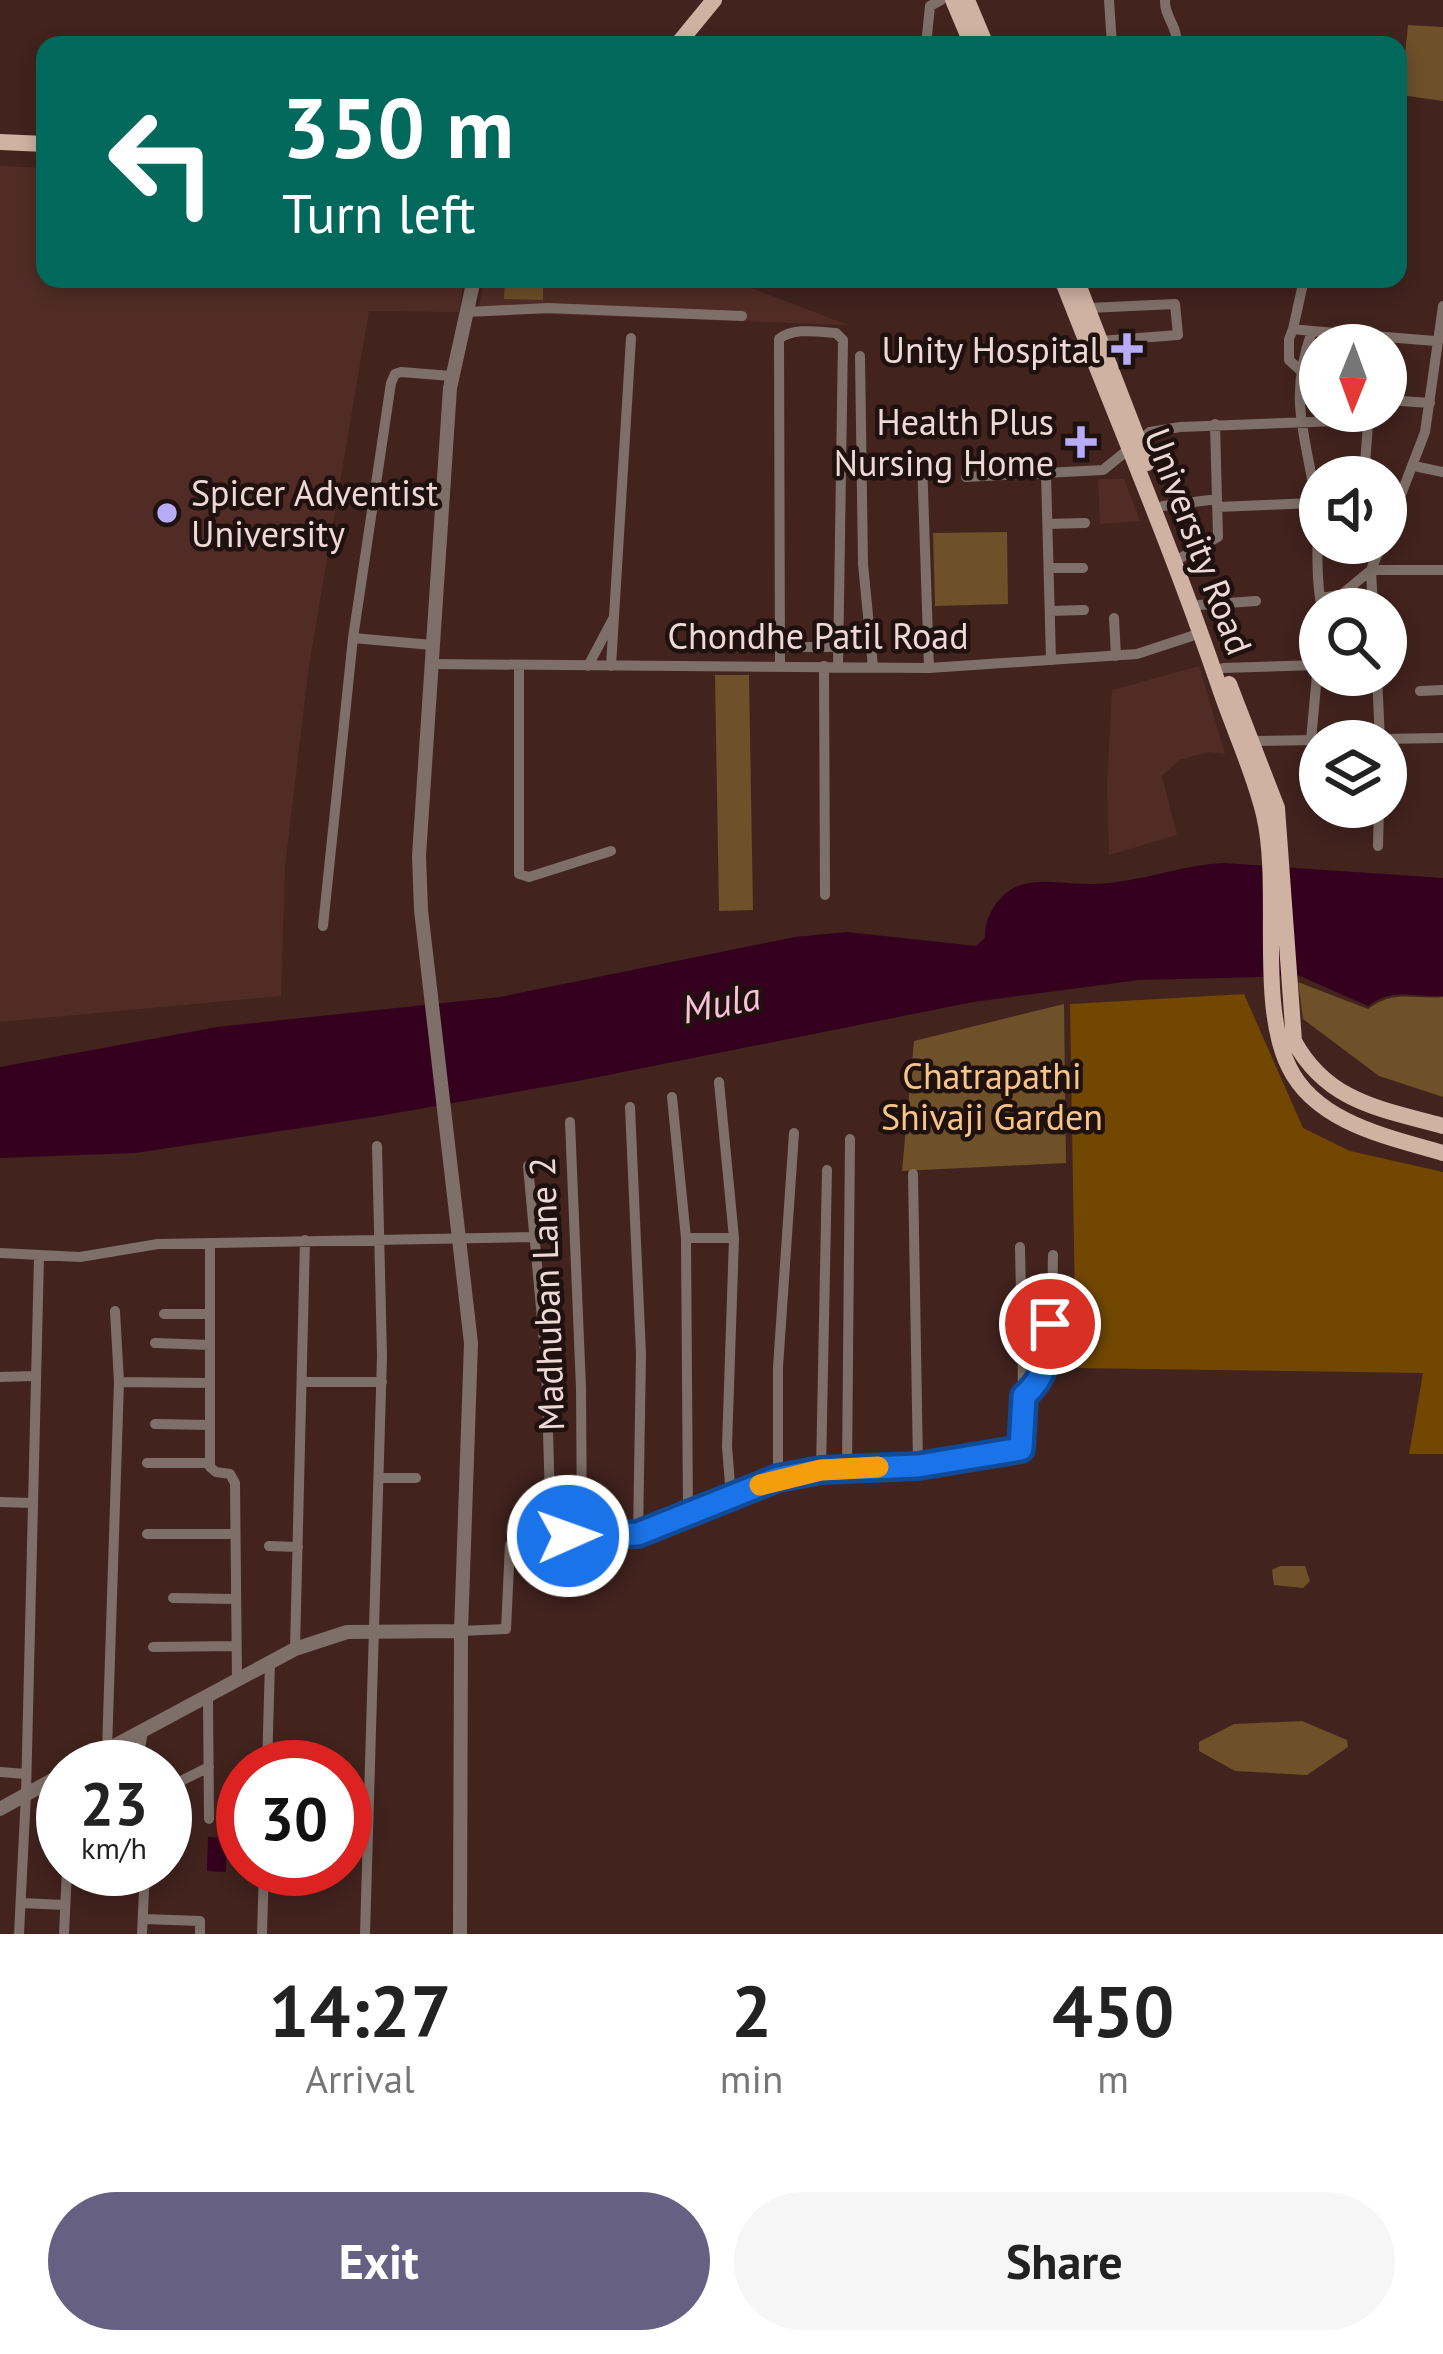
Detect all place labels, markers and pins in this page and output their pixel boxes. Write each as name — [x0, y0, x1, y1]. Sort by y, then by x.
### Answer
place label: Unity Hospital — [882, 326, 1100, 373]
marker: Unity Hospital — [1111, 333, 1143, 365]
place label: Health Plus Nursing Home — [834, 398, 1054, 486]
marker: Health Plus Nursing Home — [1065, 426, 1097, 458]
place label: Spicer Adventist University — [191, 469, 438, 557]
marker: Spicer Adventist University — [154, 500, 180, 526]
pin — [999, 1273, 1101, 1375]

